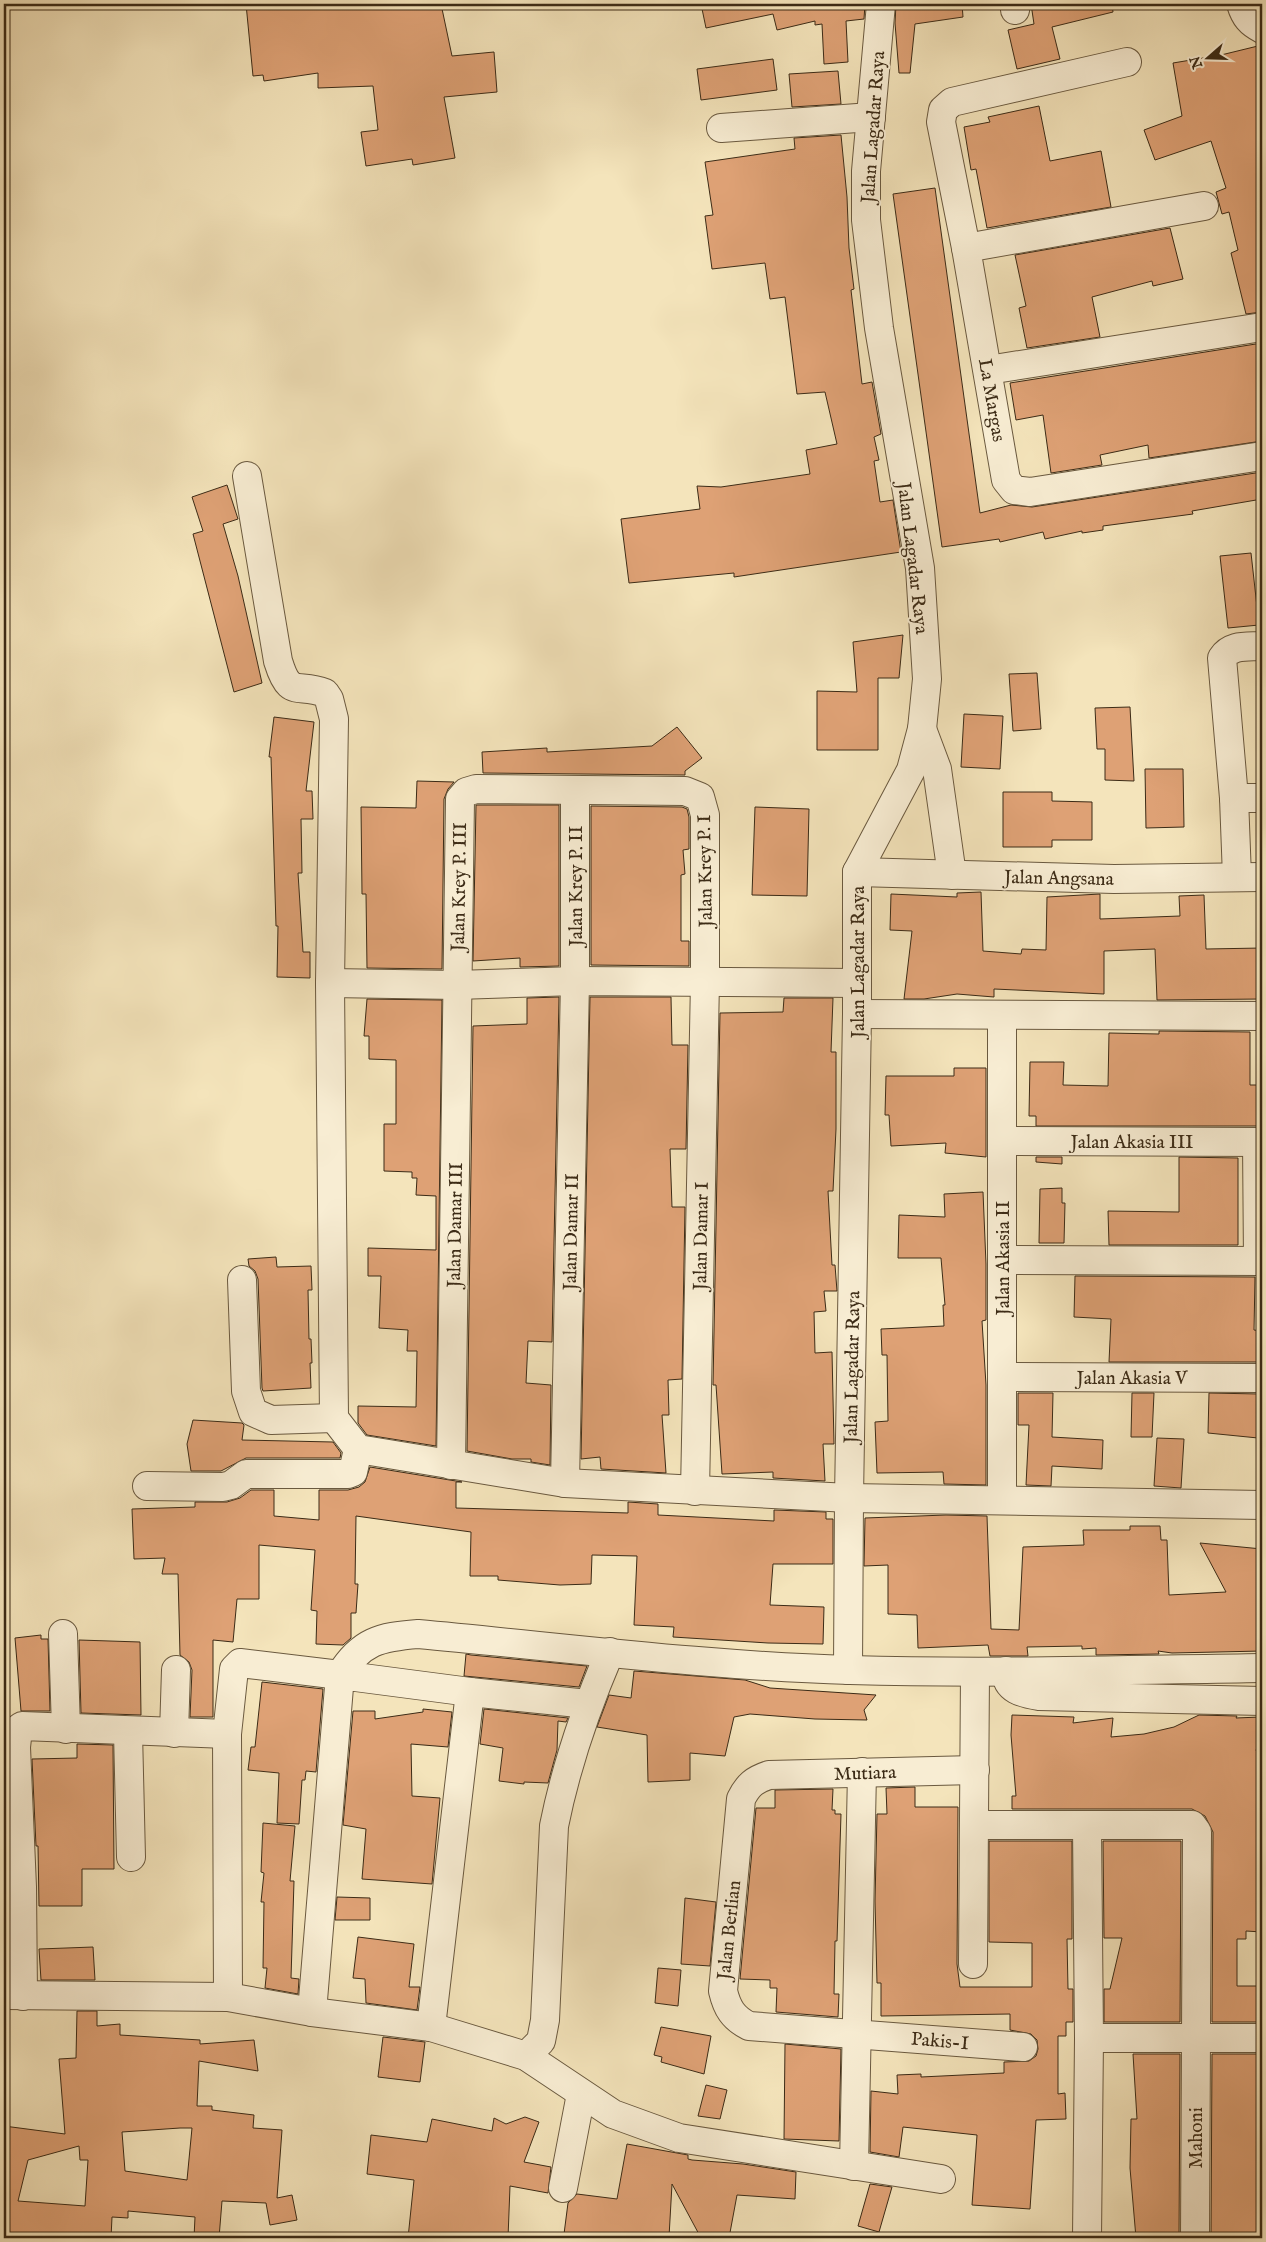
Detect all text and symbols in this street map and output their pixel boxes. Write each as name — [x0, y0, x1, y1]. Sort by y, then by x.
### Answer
north arrow — [1184, 32, 1234, 82]
street label: Jalan Lagadar Raya — [857, 49, 891, 206]
text: N — [1186, 53, 1208, 72]
street label: La Margas — [972, 357, 1010, 444]
street label: Jalan Lagadar Raya — [891, 479, 933, 636]
street label: Jalan Krey P. I — [693, 814, 719, 929]
street label: Jalan Krey P. III — [447, 822, 473, 954]
street label: Jalan Krey P. II — [565, 826, 589, 948]
street label: Jalan Angsana — [1002, 866, 1115, 892]
street label: Jalan Lagadar Raya — [847, 885, 871, 1040]
street label: Jalan Akasia III — [1068, 1131, 1194, 1155]
street label: Jalan Damar III — [443, 1162, 469, 1290]
street label: Jalan Damar II — [559, 1173, 585, 1293]
street label: Jalan Damar I — [689, 1181, 715, 1293]
street label: Jalan Akasia II — [992, 1201, 1016, 1317]
street label: Jalan Lagadar Raya — [840, 1290, 866, 1446]
street label: Jalan Akasia V — [1075, 1367, 1188, 1391]
street label: Mutiara — [833, 1761, 898, 1787]
street label: Jalan Berlian — [713, 1879, 747, 1983]
street label: Pakis-I — [910, 2028, 970, 2056]
street label: Mahoni — [1185, 2107, 1209, 2169]

